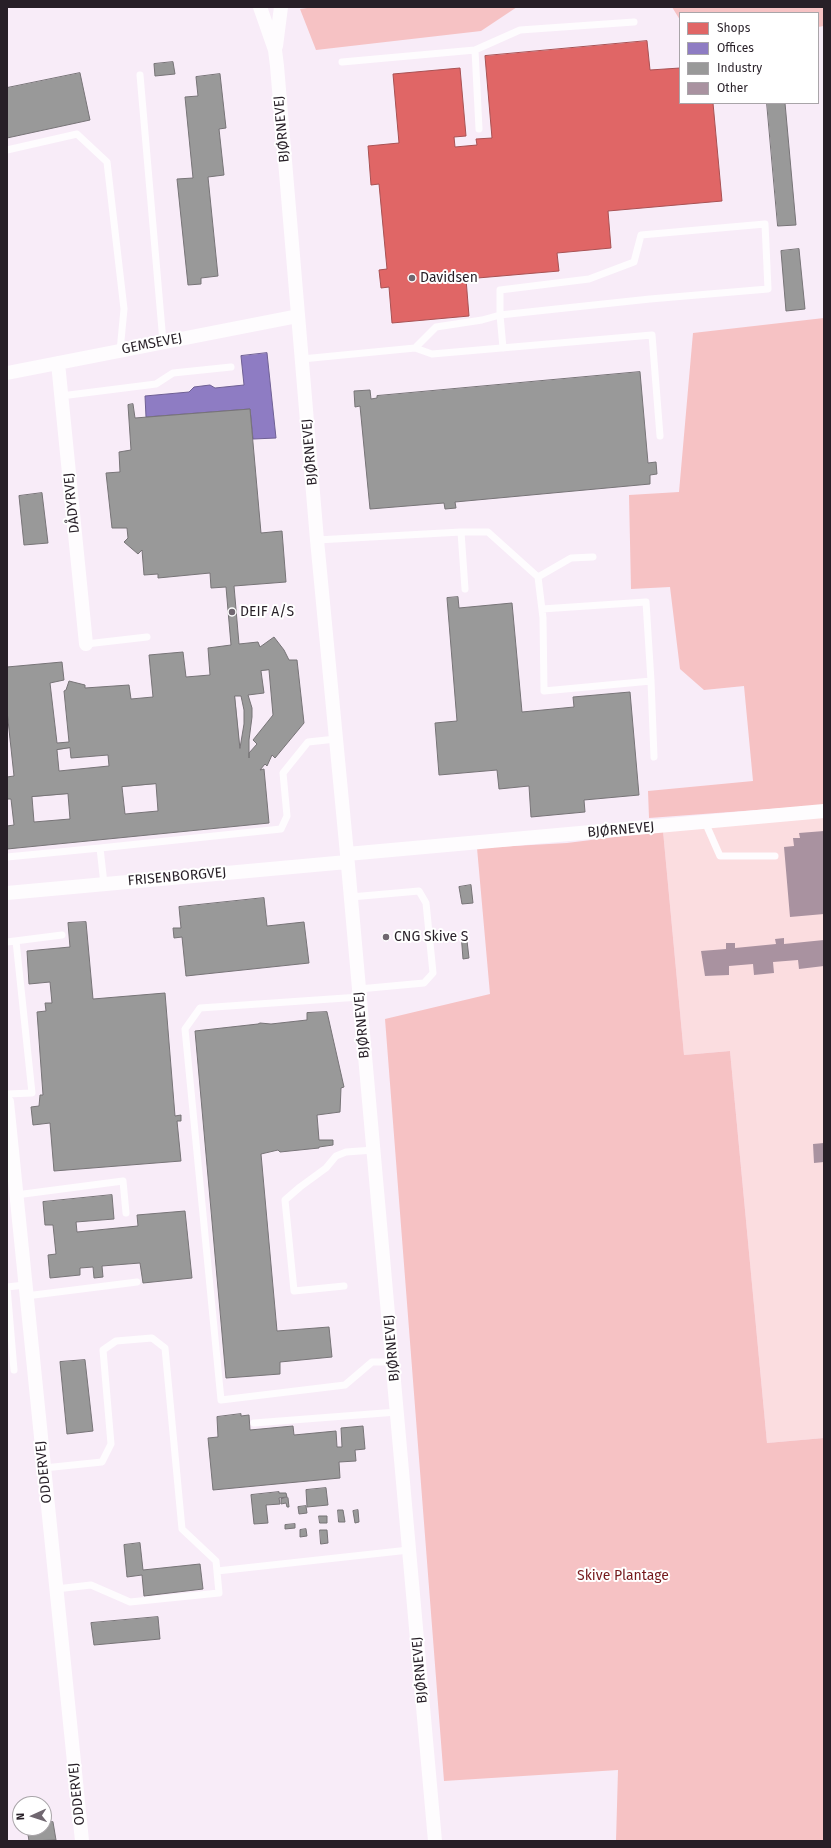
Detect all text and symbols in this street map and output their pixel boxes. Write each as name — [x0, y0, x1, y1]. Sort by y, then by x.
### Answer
legend — [679, 12, 819, 104]
text: Shops — [717, 21, 750, 35]
text: Offices — [717, 41, 754, 55]
text: Industry — [717, 61, 762, 75]
text: Other — [717, 81, 748, 95]
street label: BJØRNEVEJ — [271, 95, 293, 163]
place label: Davidsen — [420, 270, 478, 286]
marker: Davidsen — [407, 273, 417, 283]
street label: GEMSEVEJ — [120, 330, 184, 358]
street label: BJØRNEVEJ — [299, 418, 321, 486]
street label: DÅDYRVEJ — [60, 472, 84, 534]
place label: DEIF A/S — [240, 604, 294, 620]
marker: DEIF A/S — [227, 607, 237, 617]
street label: BJØRNEVEJ — [587, 819, 655, 841]
street label: FRISENBORGVEJ — [127, 864, 227, 890]
place label: CNG Skive S — [394, 929, 468, 945]
marker: CNG Skive S — [381, 932, 391, 942]
street label: BJØRNEVEJ — [351, 991, 373, 1059]
street label: BJØRNEVEJ — [381, 1314, 403, 1382]
street label: ODDERVEJ — [32, 1440, 56, 1504]
park label: Skive Plantage — [577, 1568, 669, 1584]
street label: BJØRNEVEJ — [409, 1636, 431, 1704]
street label: ODDERVEJ — [65, 1762, 89, 1826]
north arrow — [12, 1796, 52, 1836]
text: N — [14, 1813, 27, 1821]

